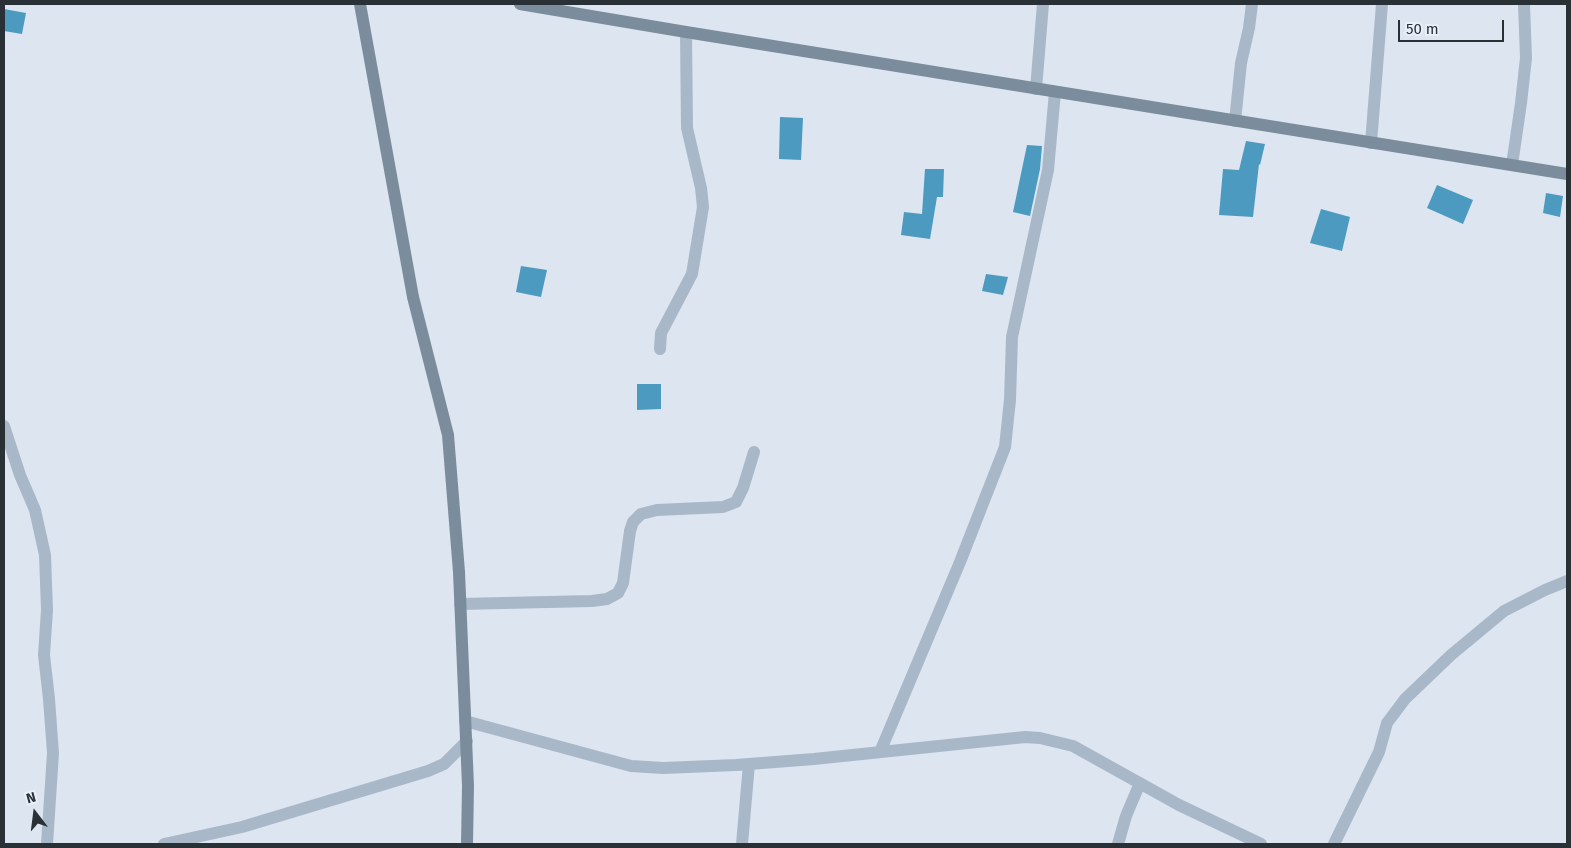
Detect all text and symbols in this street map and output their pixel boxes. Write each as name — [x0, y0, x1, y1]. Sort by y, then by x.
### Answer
scale bar — [1401, 10, 1507, 42]
text: 50 m — [1406, 20, 1439, 38]
north arrow — [10, 788, 60, 838]
text: N — [24, 789, 38, 807]

